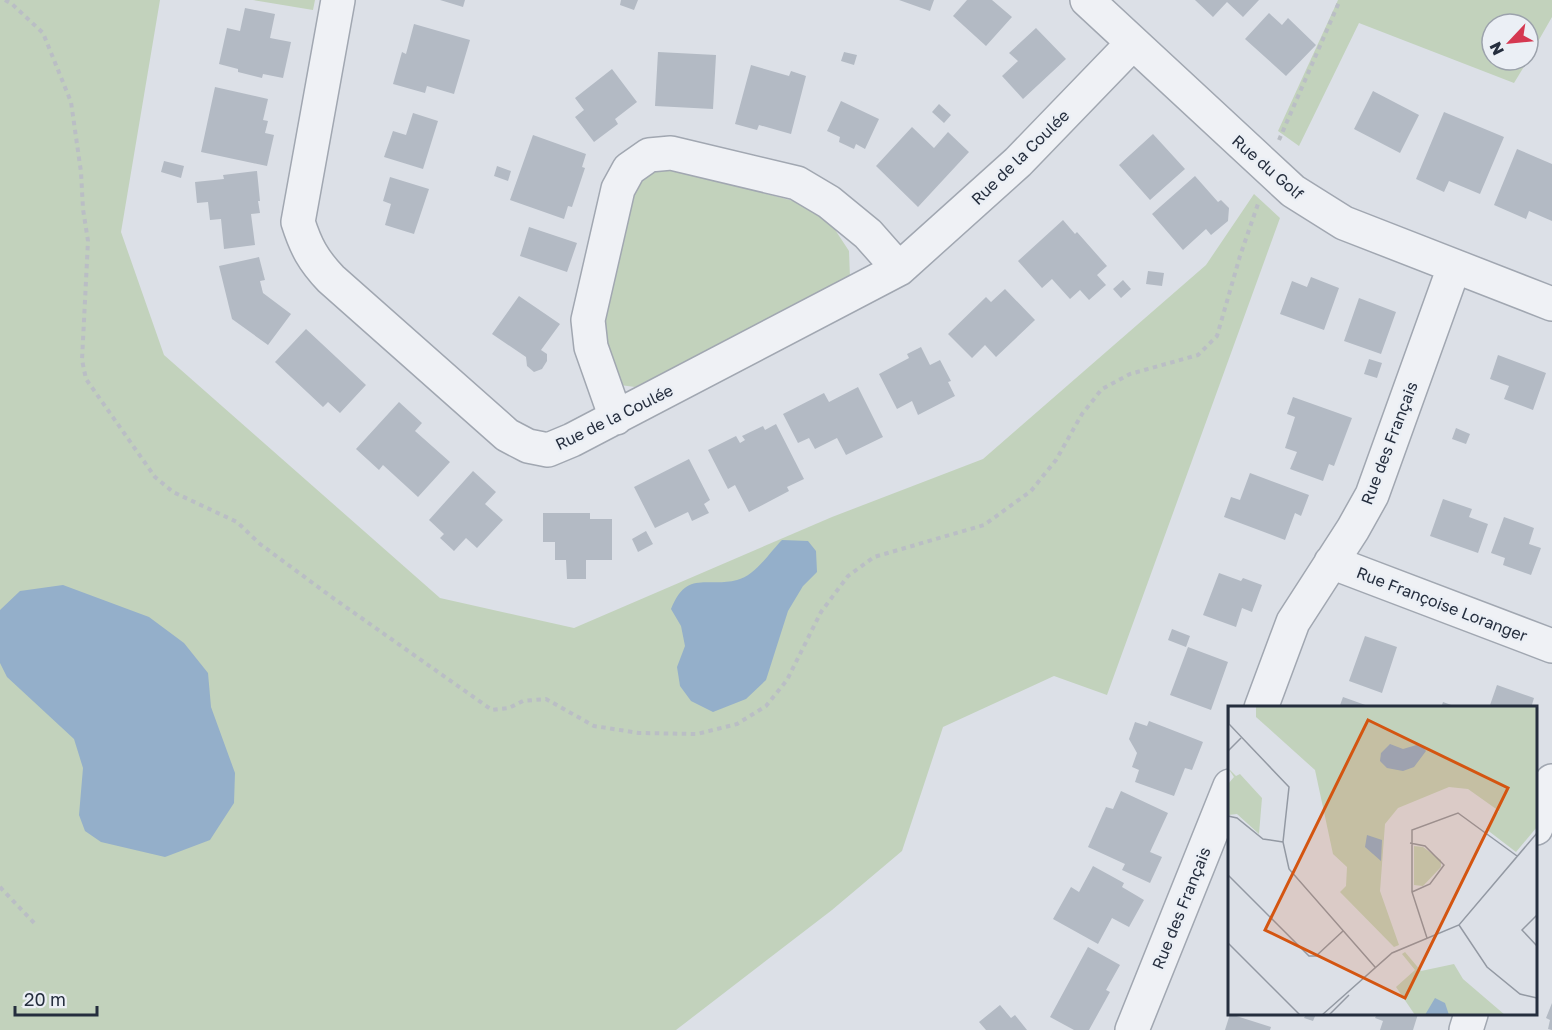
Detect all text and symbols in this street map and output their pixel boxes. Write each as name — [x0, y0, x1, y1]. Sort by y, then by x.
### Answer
north arrow — [1480, 12, 1540, 72]
text: N — [1485, 39, 1508, 58]
street label: Rue de la Coulée — [967, 105, 1073, 209]
street label: Rue du Golf — [1228, 130, 1308, 204]
street label: Rue des Français — [1356, 379, 1422, 507]
street label: Rue de la Coulée — [552, 380, 676, 454]
street label: Rue Françoise Loranger — [1354, 562, 1530, 646]
inset map — [1228, 706, 1537, 1015]
street label: Rue des Français — [1147, 844, 1215, 972]
scale bar — [15, 979, 98, 1017]
text: 20 m — [24, 988, 66, 1010]

